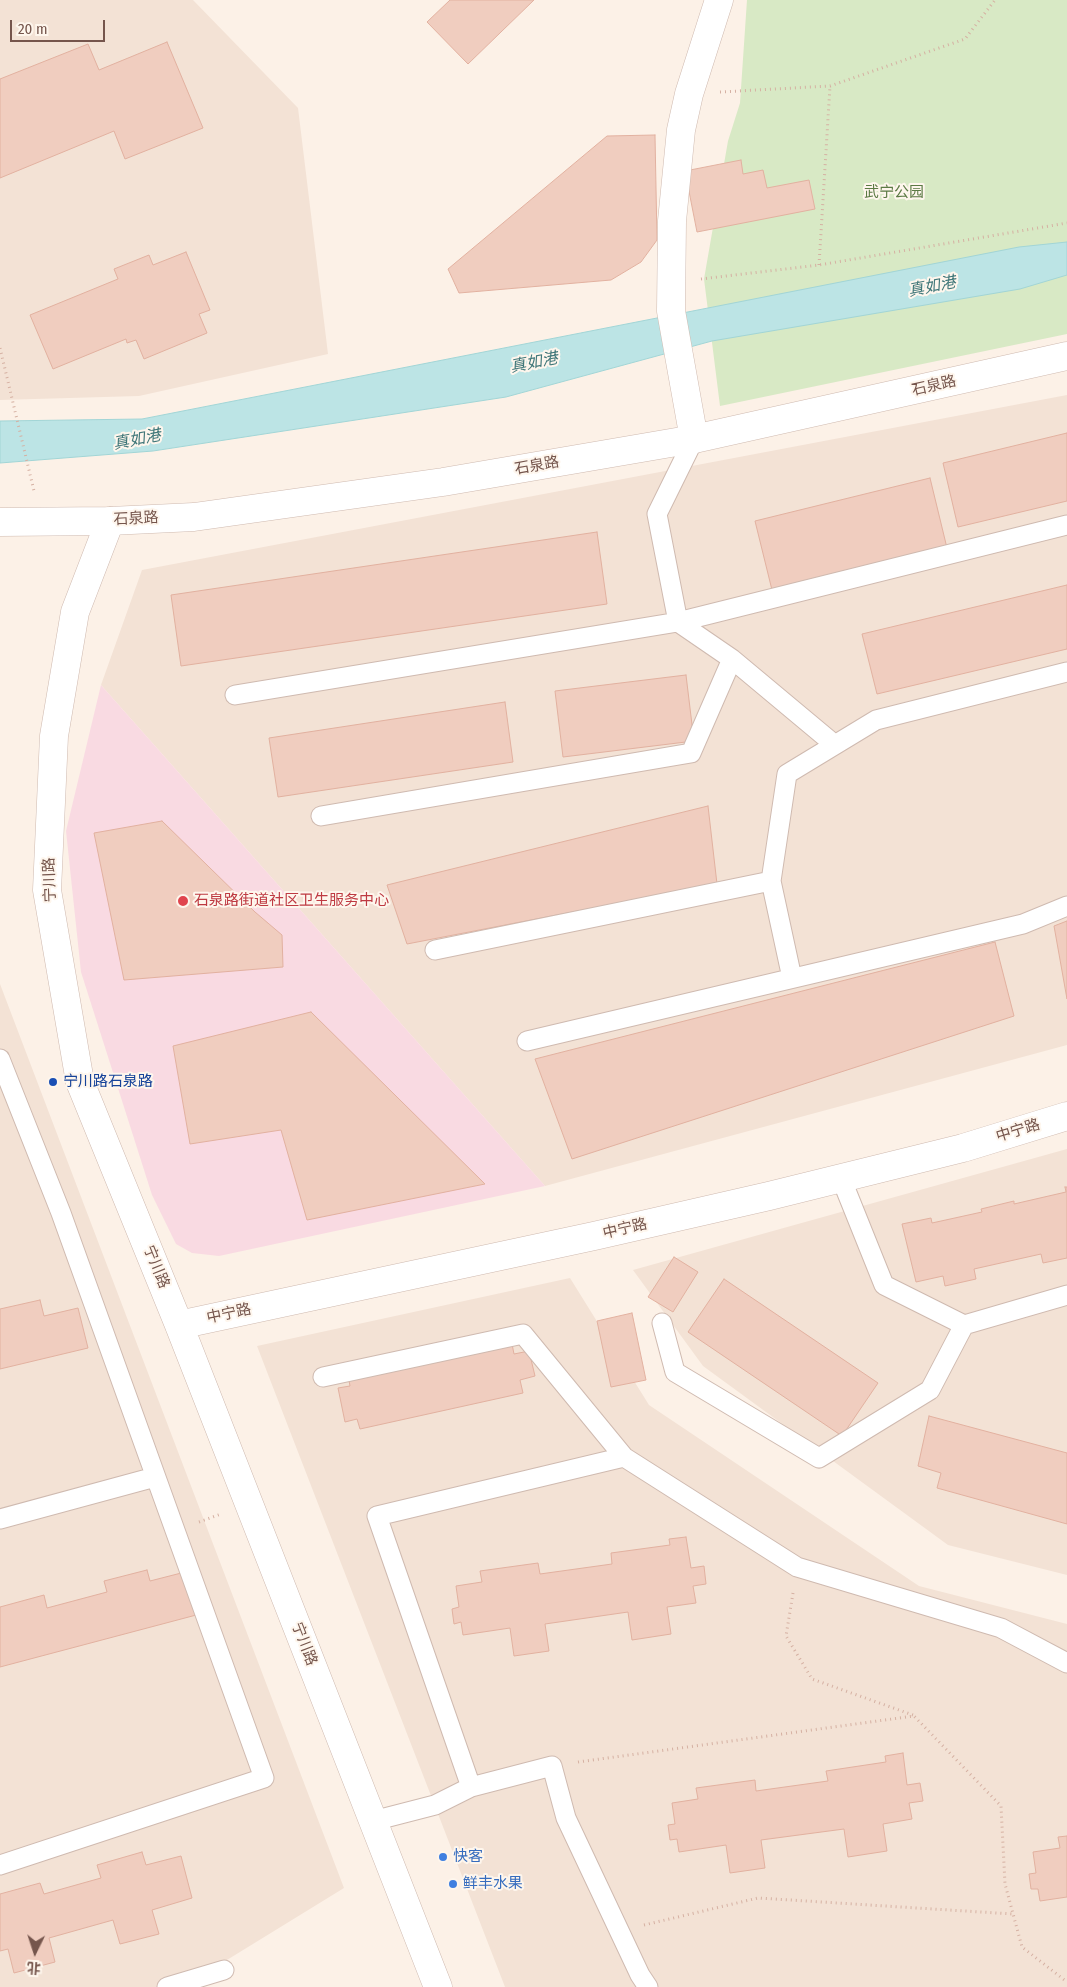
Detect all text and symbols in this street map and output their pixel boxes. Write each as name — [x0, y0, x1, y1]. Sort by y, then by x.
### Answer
scale bar — [12, 10, 108, 42]
text: 20 m — [18, 20, 48, 38]
park label: 武宁公园 — [864, 184, 924, 202]
water label: 真如港 — [907, 273, 957, 301]
water label: 真如港 — [509, 349, 559, 377]
street label: 石泉路 — [910, 372, 958, 400]
water label: 真如港 — [112, 426, 162, 454]
street label: 石泉路 — [513, 453, 561, 479]
street label: 石泉路 — [113, 509, 159, 529]
street label: 宁川路 — [40, 857, 60, 903]
place label: 石泉路街道社区卫生服务中心 — [194, 892, 389, 910]
marker: 石泉路街道社区卫生服务中心 — [176, 894, 190, 908]
place label: 宁川路石泉路 — [63, 1073, 153, 1091]
marker: 宁川路石泉路 — [47, 1076, 59, 1088]
street label: 中宁路 — [994, 1116, 1042, 1146]
street label: 中宁路 — [601, 1215, 649, 1243]
street label: 宁川路 — [139, 1243, 173, 1291]
street label: 中宁路 — [205, 1301, 253, 1327]
street label: 宁川路 — [288, 1620, 320, 1668]
place label: 快客 — [453, 1848, 483, 1866]
marker: 快客 — [437, 1851, 449, 1863]
place label: 鲜丰水果 — [463, 1875, 523, 1893]
marker: 鲜丰水果 — [447, 1878, 459, 1890]
north arrow — [10, 1927, 60, 1977]
text: 北 — [26, 1958, 41, 1976]

